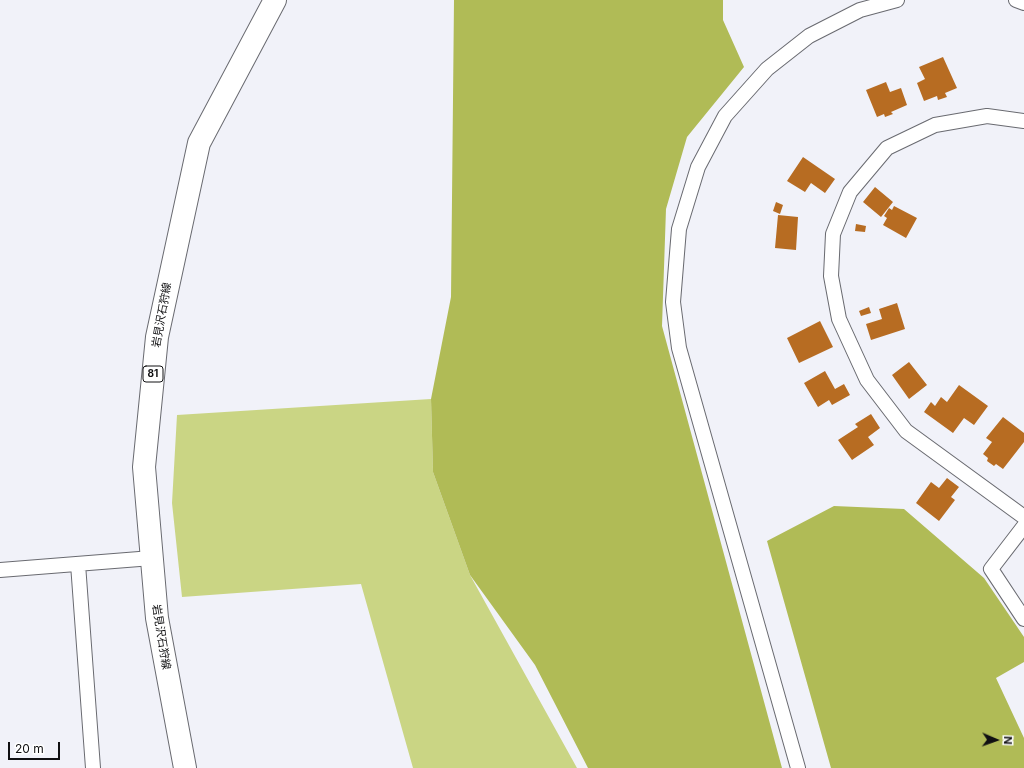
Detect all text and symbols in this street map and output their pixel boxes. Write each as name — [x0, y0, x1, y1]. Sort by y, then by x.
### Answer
street label: 岩見沢石狩線 — [150, 281, 174, 349]
road number: 81 — [143, 366, 163, 382]
street label: 岩見沢石狩線 — [149, 603, 173, 671]
north arrow — [976, 720, 1016, 760]
scale bar — [10, 734, 62, 760]
text: N — [1001, 736, 1015, 745]
text: 20 m — [15, 741, 44, 756]

